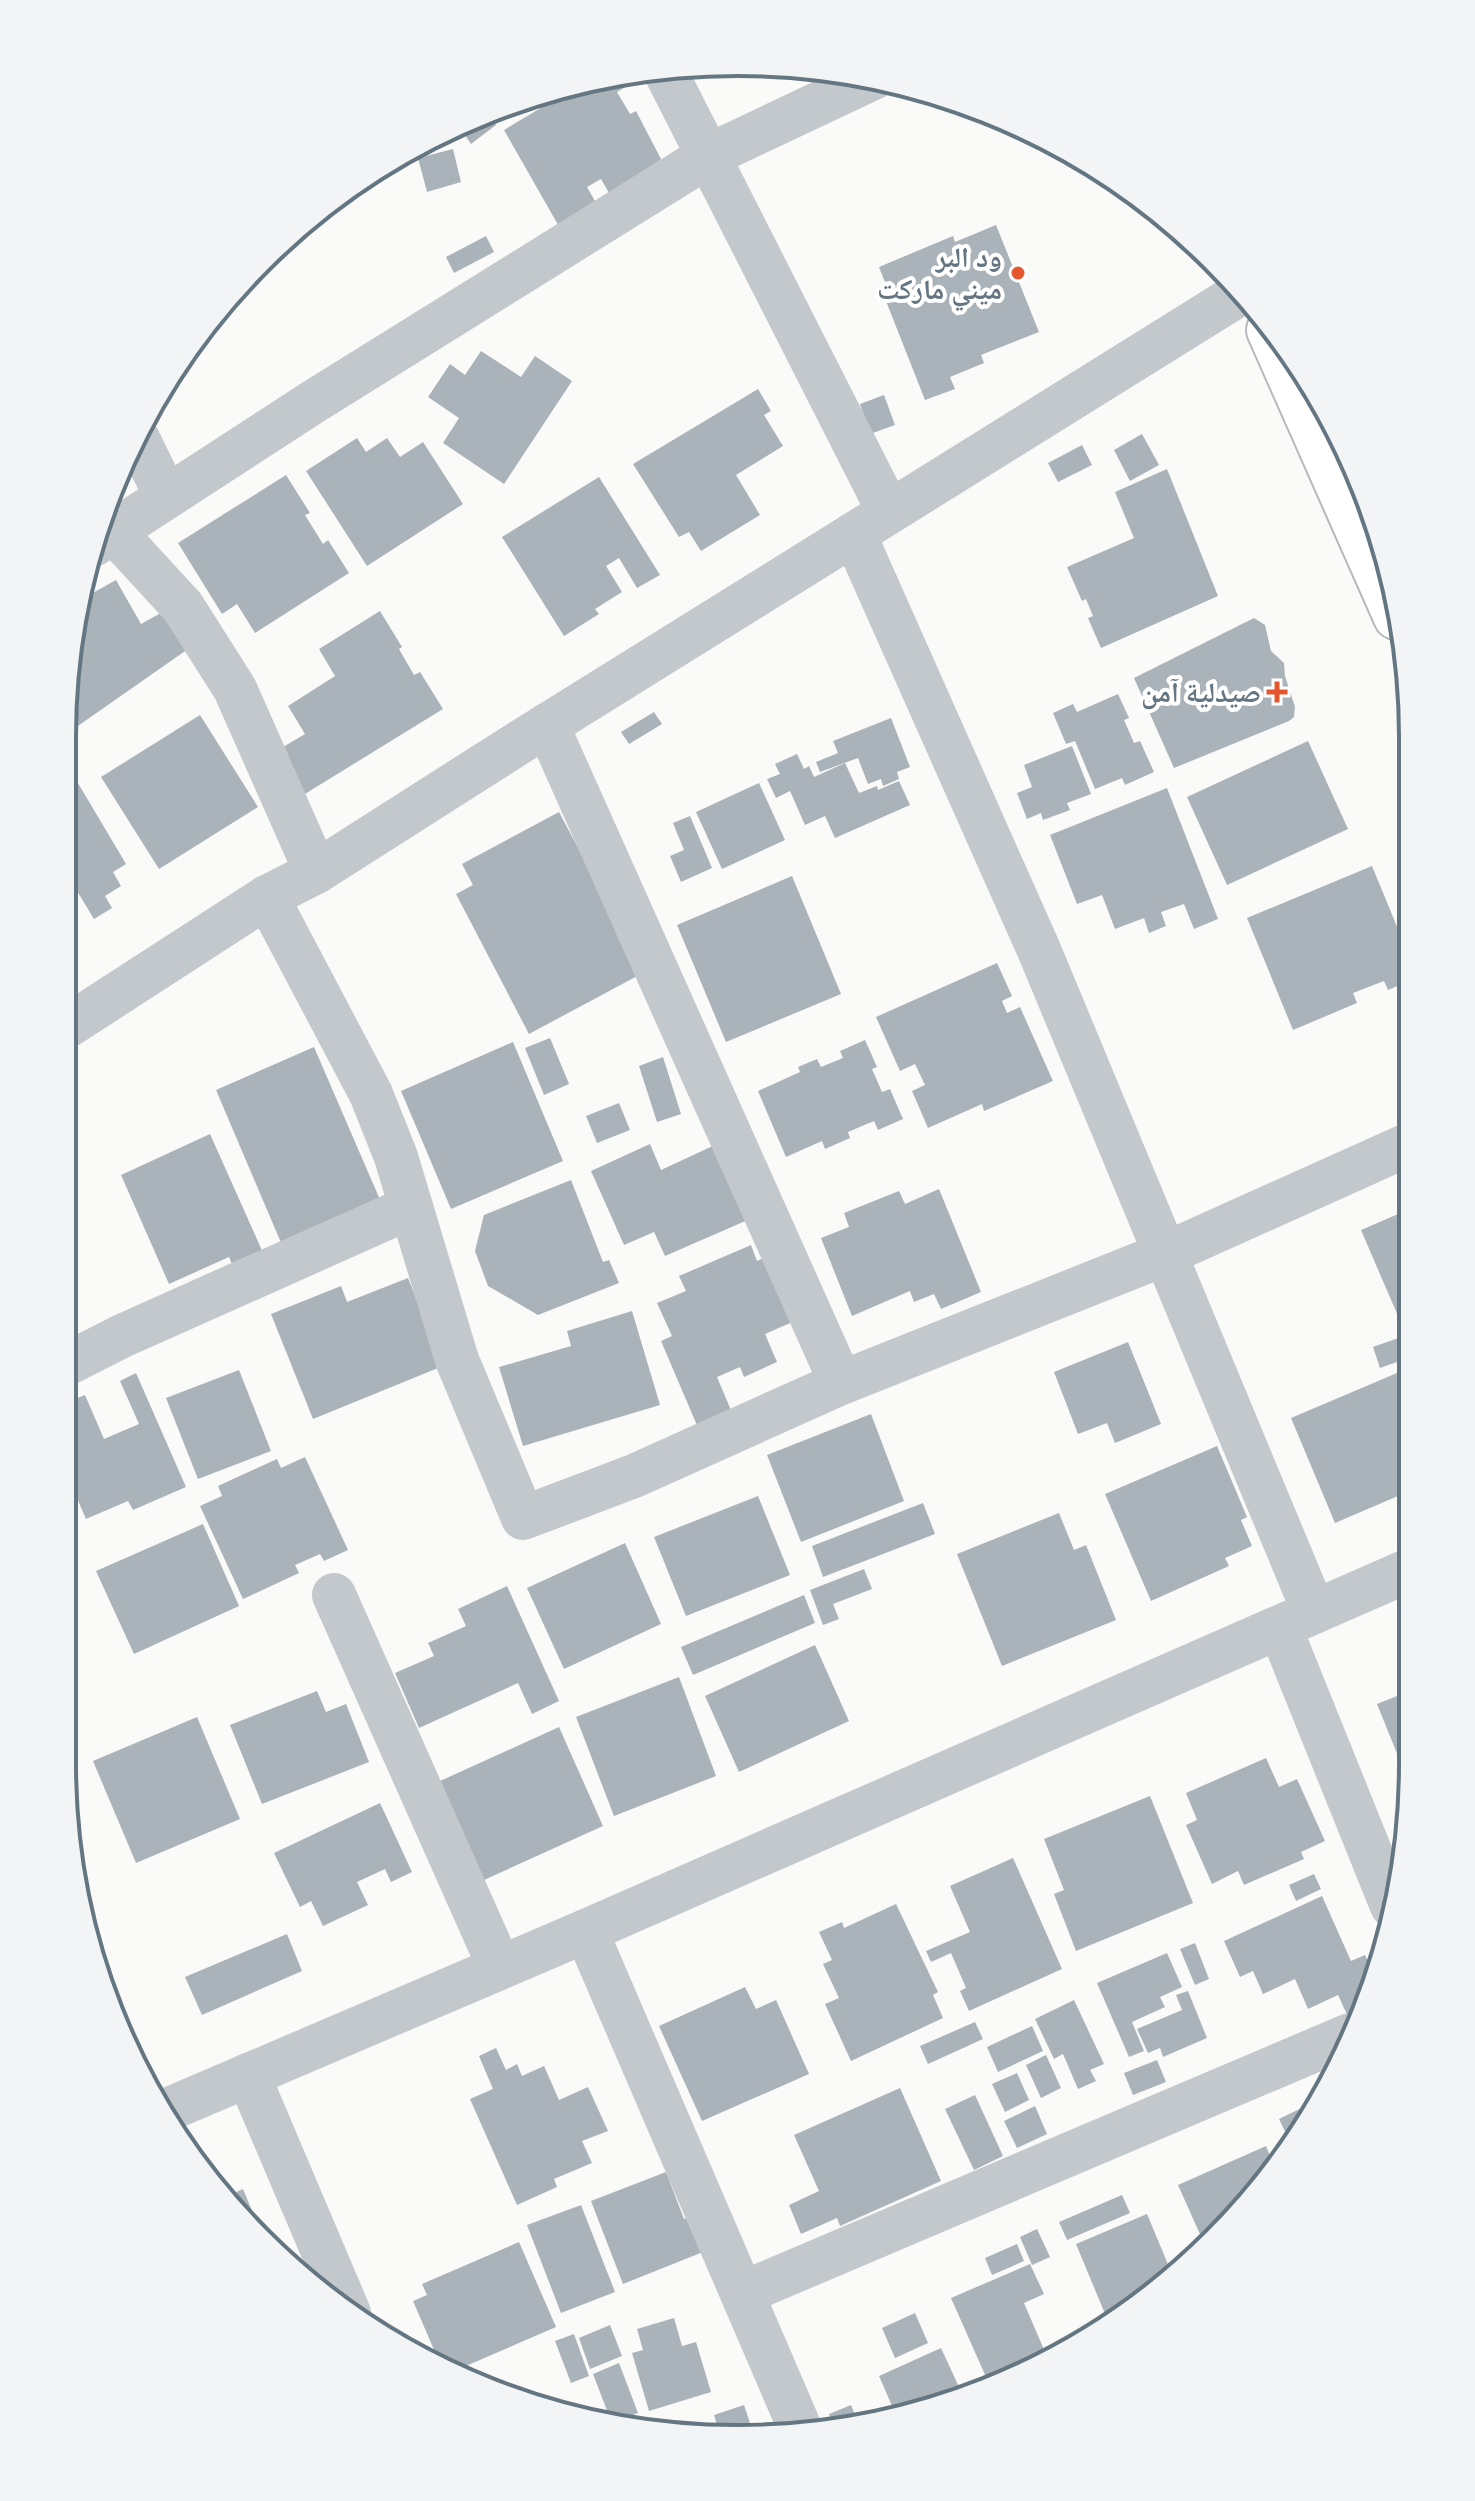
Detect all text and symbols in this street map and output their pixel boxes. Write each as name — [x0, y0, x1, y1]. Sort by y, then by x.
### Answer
place label: ود البر ميني ماركت — [877, 241, 1002, 312]
marker: ود البر ميني ماركت — [1009, 264, 1027, 282]
place label: صيدلية آمن — [1141, 676, 1261, 710]
marker: صيدلية آمن — [1268, 683, 1286, 701]

